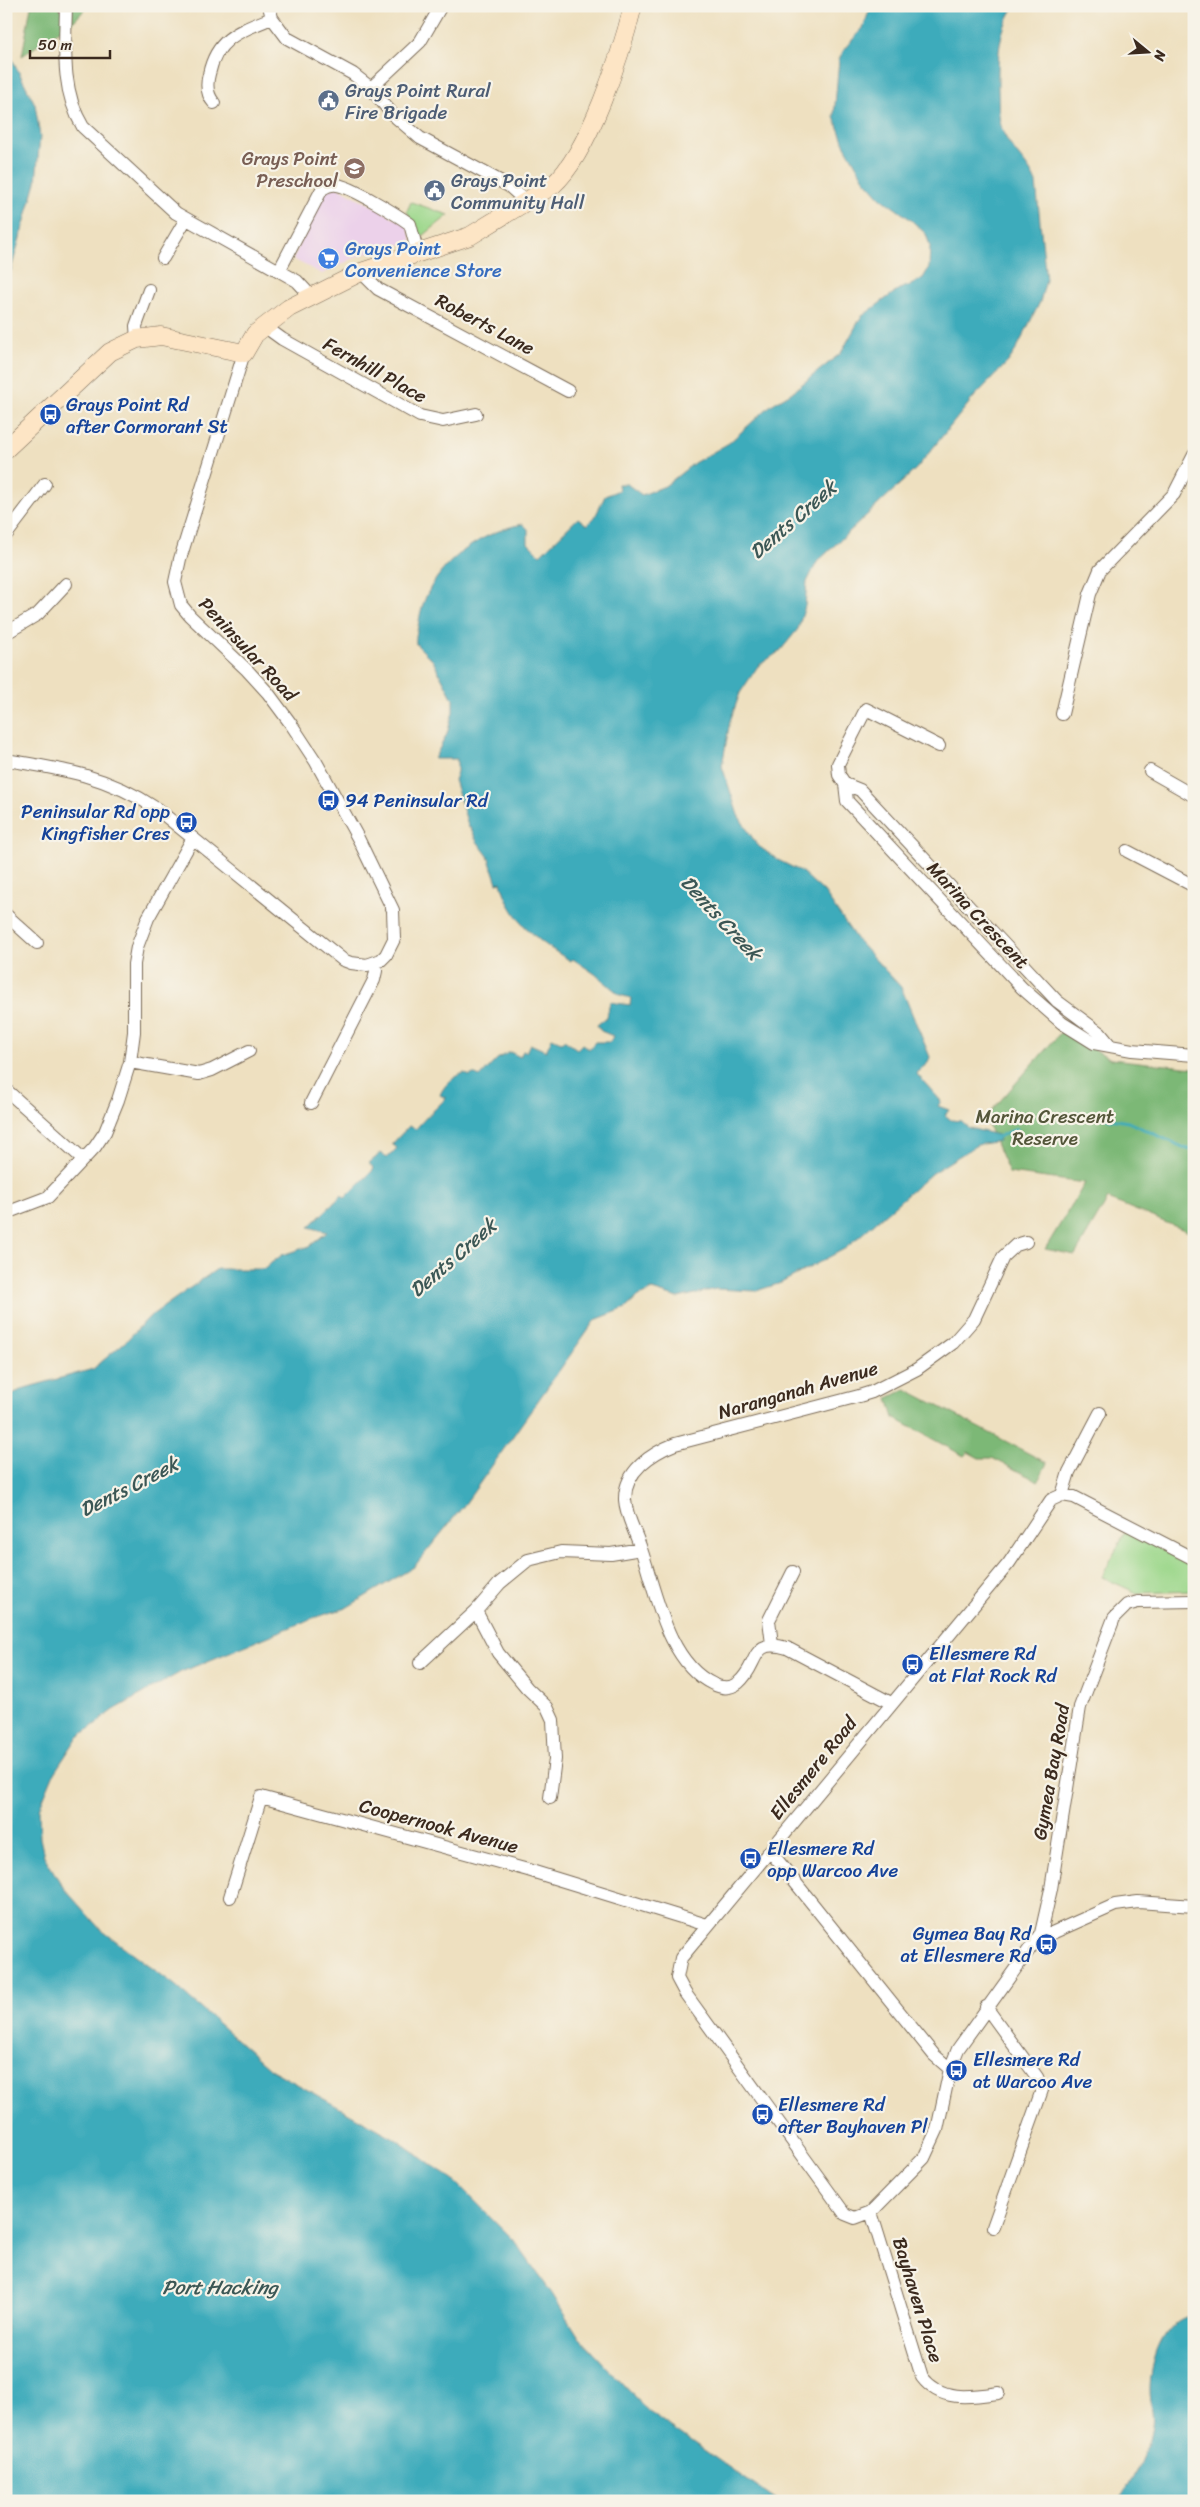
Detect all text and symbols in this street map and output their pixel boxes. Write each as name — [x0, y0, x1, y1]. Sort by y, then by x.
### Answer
scale bar — [30, 28, 110, 60]
north arrow — [1122, 28, 1172, 78]
text: 50 m — [38, 32, 73, 58]
text: N — [1146, 46, 1174, 65]
place label: Grays Point Rural Fire Brigade — [345, 74, 491, 129]
public building icon: Grays Point Rural Fire Brigade — [317, 89, 341, 113]
place label: Grays Point Preschool — [242, 142, 339, 197]
school or university icon: Grays Point Preschool — [342, 157, 366, 181]
place label: Grays Point Community Hall — [451, 164, 585, 219]
public building icon: Grays Point Community Hall — [423, 179, 447, 203]
place label: Grays Point Convenience Store — [345, 232, 502, 287]
supermarket icon: Grays Point Convenience Store — [317, 247, 341, 271]
street label: Roberts Lane — [429, 284, 541, 364]
street label: Fernhill Place — [317, 328, 433, 412]
place label: Grays Point Rd after Cormorant St — [66, 388, 228, 443]
bus stop icon: Grays Point Rd after Cormorant St — [38, 403, 62, 427]
water label: Dents Creek — [741, 470, 847, 568]
street label: Peninsular Road — [190, 589, 307, 710]
place label: 94 Peninsular Rd — [345, 784, 490, 817]
bus stop icon: 94 Peninsular Rd — [317, 788, 341, 812]
place label: Peninsular Rd opp Kingfisher Cres — [21, 795, 170, 850]
bus stop icon: Peninsular Rd opp Kingfisher Cres — [174, 810, 198, 834]
street label: Marina Crescent — [919, 853, 1037, 977]
water label: Dents Creek — [672, 867, 772, 971]
park label: Marina Crescent Reserve — [976, 1100, 1114, 1155]
water label: Dents Creek — [401, 1208, 507, 1306]
street label: Naranganah Avenue — [714, 1351, 882, 1429]
water label: Dents Creek — [73, 1446, 187, 1527]
place label: Ellesmere Rd at Flat Rock Rd — [929, 1637, 1058, 1692]
bus stop icon: Ellesmere Rd at Flat Rock Rd — [901, 1652, 925, 1676]
street label: Gymea Bay Road — [1023, 1700, 1080, 1843]
street label: Ellesmere Road — [761, 1707, 867, 1827]
street label: Coopernook Avenue — [356, 1789, 522, 1863]
place label: Ellesmere Rd opp Warcoo Ave — [767, 1832, 898, 1887]
bus stop icon: Ellesmere Rd opp Warcoo Ave — [739, 1847, 763, 1871]
place label: Gymea Bay Rd at Ellesmere Rd — [901, 1917, 1033, 1972]
bus stop icon: Gymea Bay Rd at Ellesmere Rd — [1035, 1932, 1059, 1956]
place label: Ellesmere Rd at Warcoo Ave — [973, 2043, 1093, 2098]
bus stop icon: Ellesmere Rd at Warcoo Ave — [945, 2058, 969, 2082]
place label: Ellesmere Rd after Bayhaven Pl — [778, 2088, 928, 2143]
bus stop icon: Ellesmere Rd after Bayhaven Pl — [750, 2103, 774, 2127]
street label: Bayhaven Place — [883, 2233, 953, 2367]
water label: Port Hacking — [162, 2270, 280, 2305]

